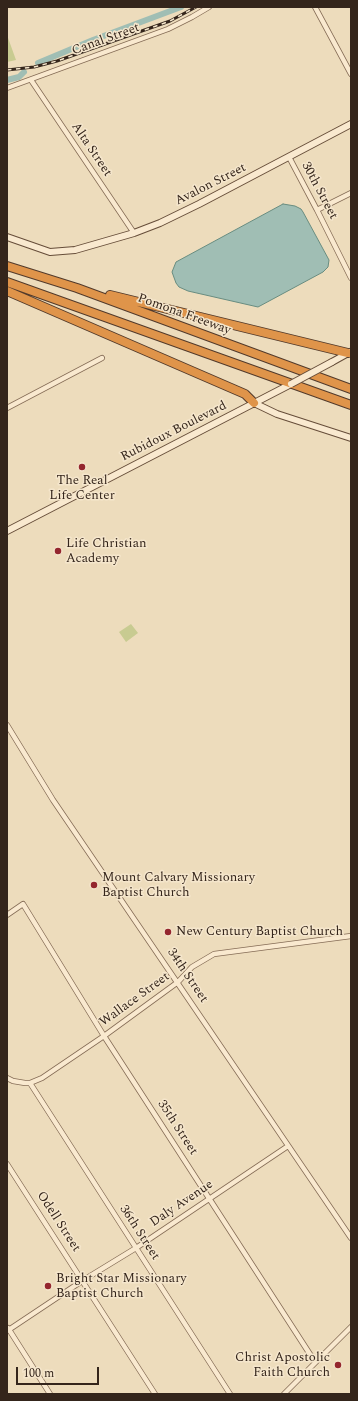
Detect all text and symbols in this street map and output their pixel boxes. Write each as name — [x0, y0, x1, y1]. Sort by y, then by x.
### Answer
street label: Canal Street — [70, 21, 142, 59]
street label: Alta Street — [67, 120, 115, 180]
street label: Avalon Street — [173, 160, 249, 210]
street label: 30th Street — [297, 160, 341, 222]
street label: Pomona Freeway — [135, 291, 233, 339]
street label: Rubidoux Boulevard — [118, 399, 230, 465]
marker: The Real Life Center — [77, 462, 87, 472]
place label: The Real Life Center — [49, 473, 115, 504]
place label: Life Christian Academy — [66, 536, 147, 567]
marker: Life Christian Academy — [53, 546, 63, 556]
place label: Mount Calvary Missionary Baptist Church — [102, 870, 255, 901]
marker: Mount Calvary Missionary Baptist Church — [89, 880, 99, 890]
place label: New Century Baptist Church — [176, 924, 343, 940]
marker: New Century Baptist Church — [163, 927, 173, 937]
street label: 34th Street — [163, 946, 211, 1006]
street label: Wallace Street — [97, 969, 173, 1031]
street label: 35th Street — [153, 1098, 201, 1158]
street label: Daly Avenue — [148, 1177, 216, 1231]
street label: Odell Street — [33, 1189, 83, 1255]
street label: 36th Street — [115, 1203, 163, 1263]
place label: Bright Star Missionary Baptist Church — [56, 1271, 187, 1302]
marker: Bright Star Missionary Baptist Church — [43, 1281, 53, 1291]
place label: Christ Apostolic Faith Church — [235, 1350, 330, 1381]
scale bar — [18, 1359, 101, 1385]
marker: Christ Apostolic Faith Church — [333, 1360, 343, 1370]
text: 100 m — [23, 1364, 54, 1383]

